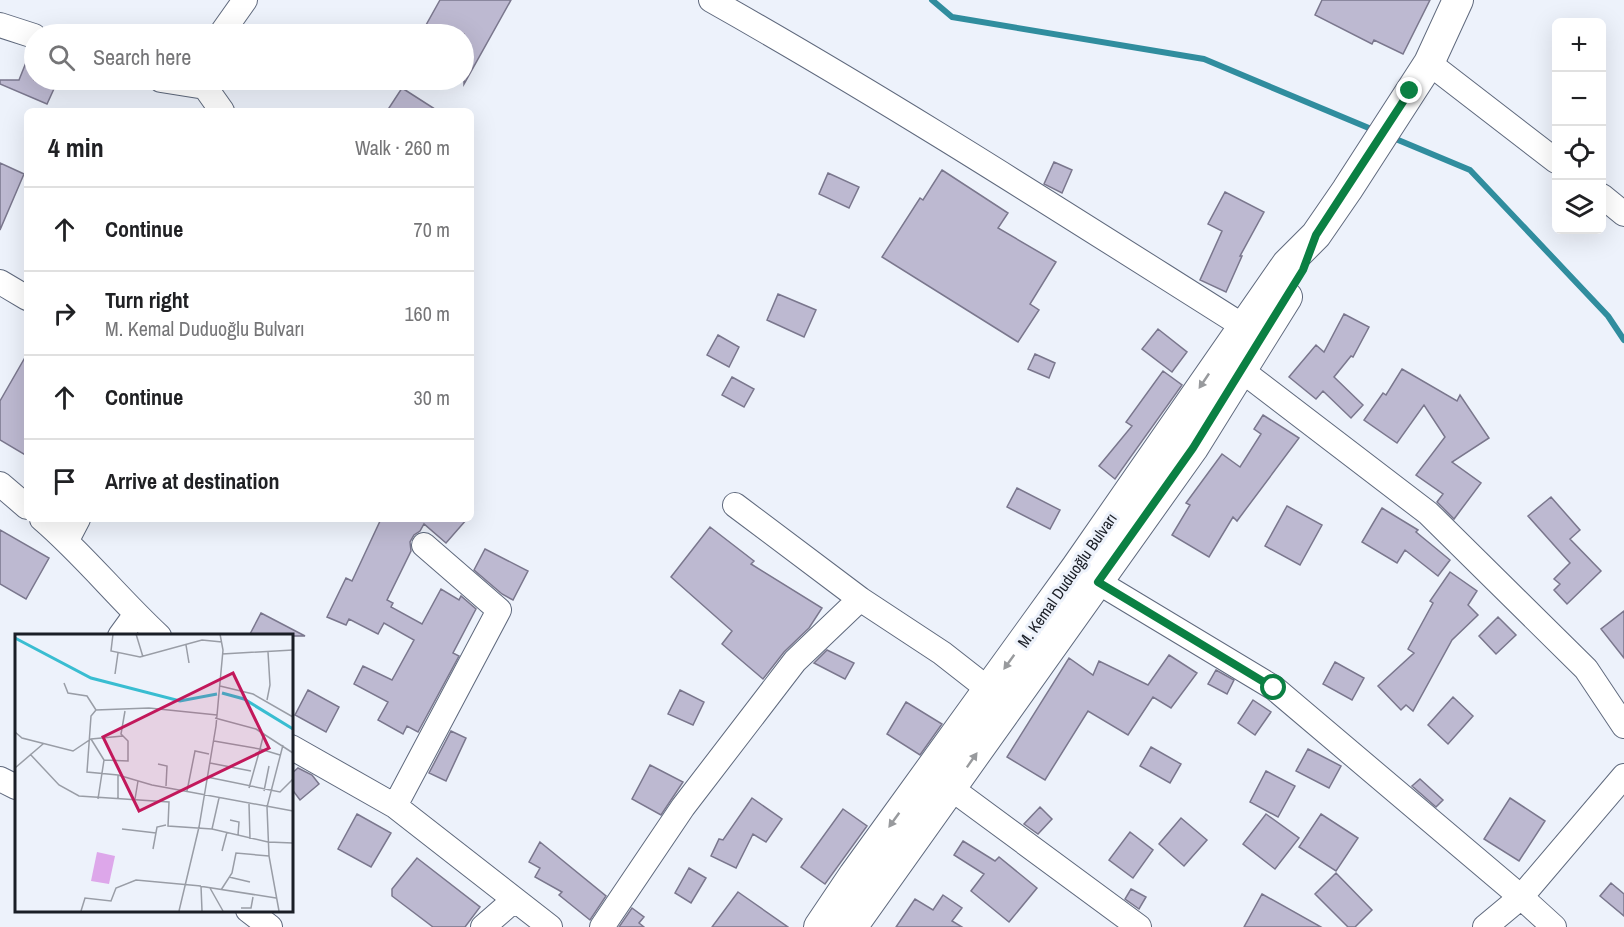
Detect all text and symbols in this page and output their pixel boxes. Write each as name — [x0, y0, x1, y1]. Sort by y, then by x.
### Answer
map controls — [1552, 18, 1606, 234]
button: + — [1552, 18, 1606, 72]
search box — [24, 24, 474, 90]
icon: search — [45, 41, 78, 74]
text: Search here — [93, 42, 191, 72]
button: − — [1552, 72, 1606, 126]
route end — [1396, 77, 1422, 103]
button: locate — [1552, 126, 1606, 180]
text: 4 min — [48, 130, 104, 165]
text: Walk · 260 m — [355, 134, 450, 161]
button: layers — [1552, 180, 1606, 234]
icon: ahead — [48, 213, 81, 246]
text: Continue — [105, 214, 183, 244]
text: 70 m — [414, 216, 450, 243]
text: Turn right — [105, 285, 189, 315]
icon: right — [48, 297, 81, 330]
text: 160 m — [404, 300, 450, 327]
text: M. Kemal Duduoğlu Bulvarı — [105, 315, 305, 342]
one-way arrow — [1199, 373, 1210, 389]
icon: ahead — [48, 381, 81, 414]
text: Continue — [105, 382, 183, 412]
text: 30 m — [414, 384, 450, 411]
icon: arrive — [48, 465, 81, 498]
text: Arrive at destination — [105, 466, 279, 496]
street label: M. Kemal Duduoğlu Bulvarı — [1012, 508, 1122, 652]
inset map — [15, 634, 292, 912]
one-way arrow — [1003, 653, 1015, 669]
route start — [1260, 674, 1286, 700]
one-way arrow — [966, 753, 978, 769]
one-way arrow — [889, 812, 901, 827]

